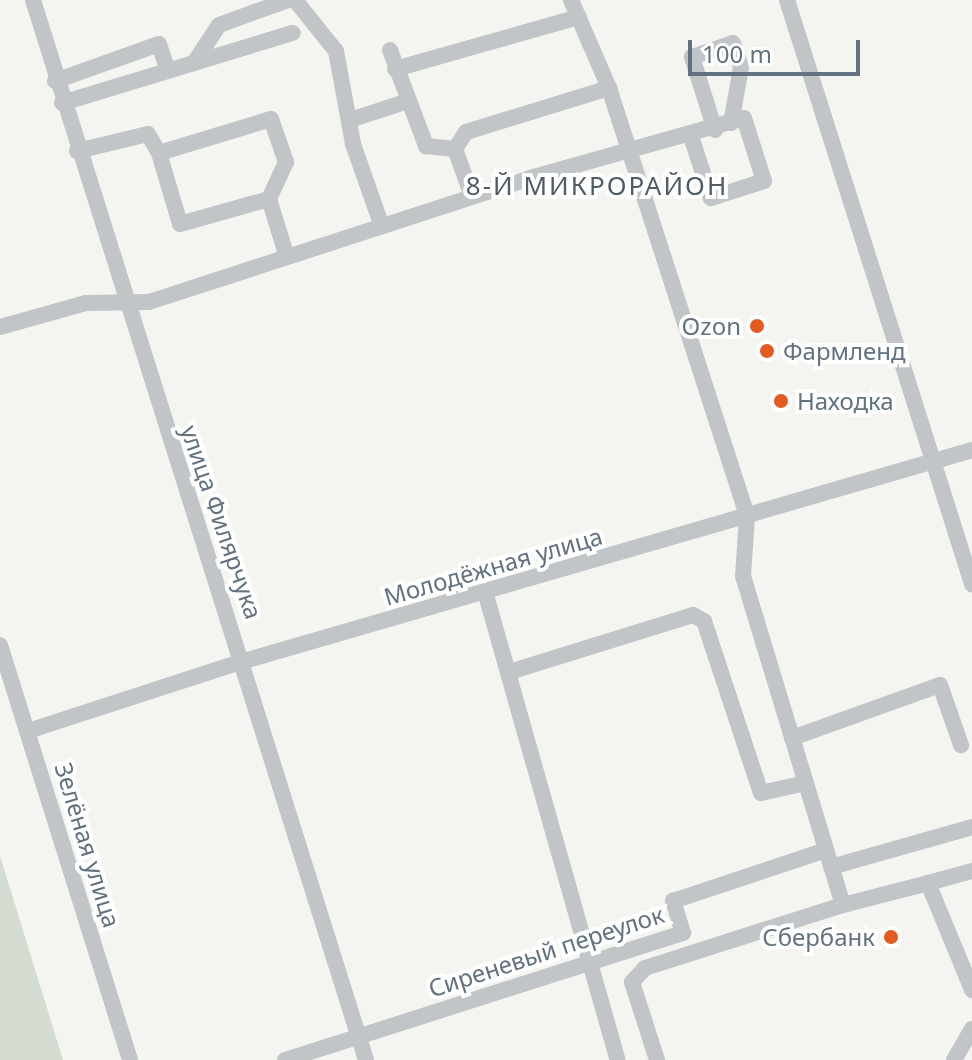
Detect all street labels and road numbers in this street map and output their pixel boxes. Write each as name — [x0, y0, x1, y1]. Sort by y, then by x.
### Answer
street label: улица Филярчука — [175, 421, 269, 623]
street label: Молодёжная улица — [380, 521, 606, 611]
street label: Зелёная улица — [49, 759, 127, 931]
street label: Сиреневый переулок — [425, 899, 667, 1003]

